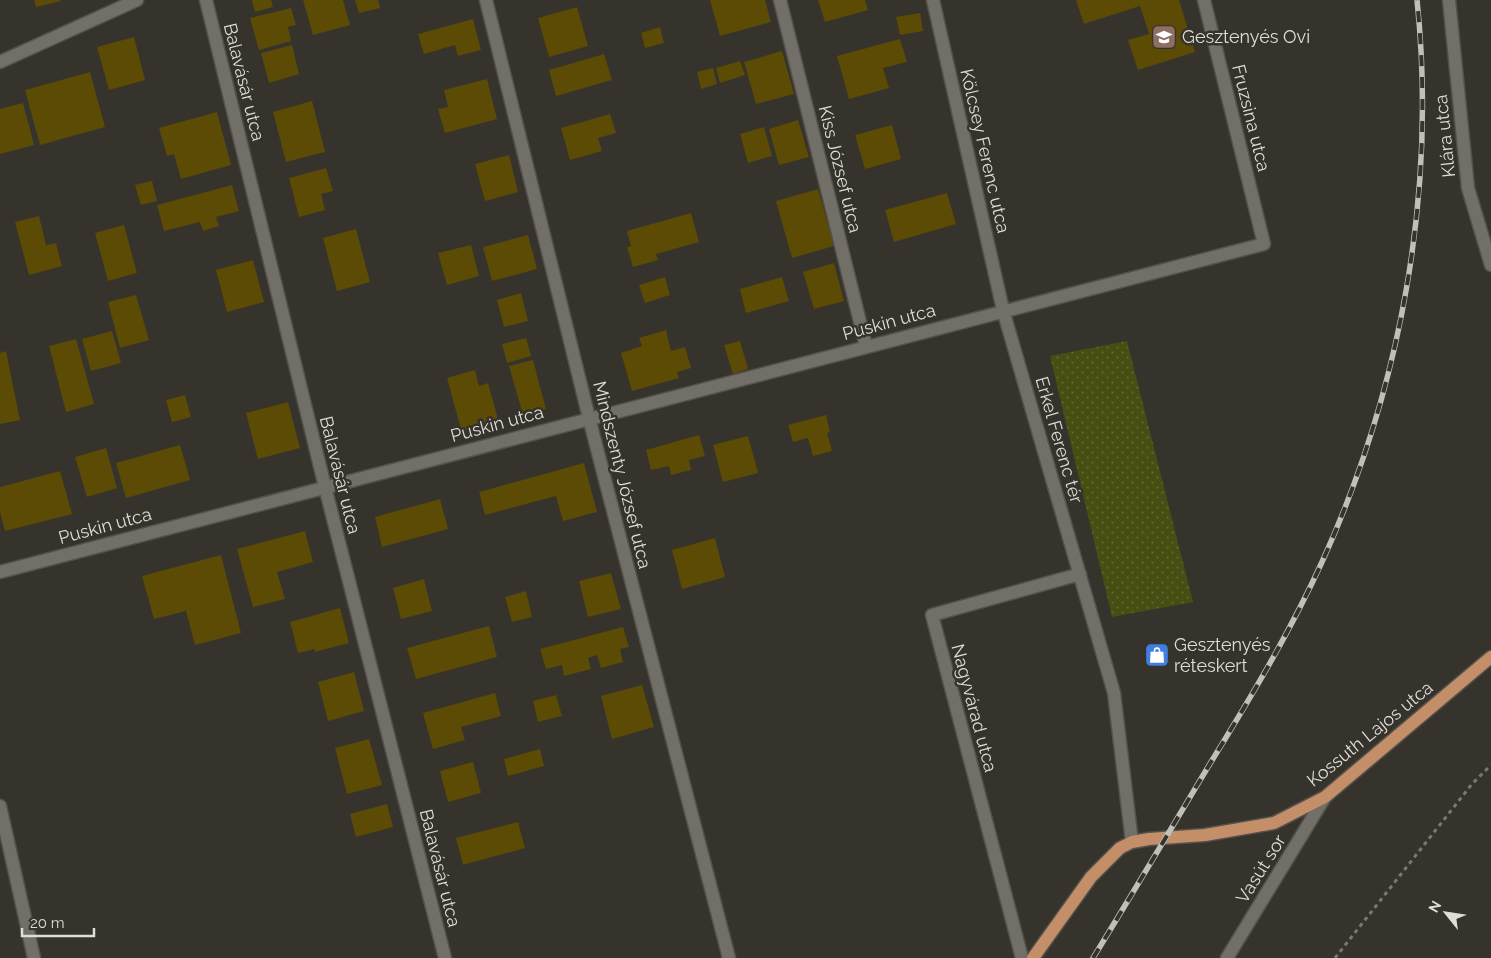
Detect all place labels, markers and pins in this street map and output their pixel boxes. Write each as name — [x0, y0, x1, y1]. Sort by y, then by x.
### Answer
school or university icon: Gesztenyés Ovi — [1151, 24, 1177, 50]
place label: Gesztenyés Ovi — [1182, 26, 1310, 47]
place label: Gesztenyés réteskert — [1174, 634, 1271, 676]
shop icon: Gesztenyés réteskert — [1144, 642, 1170, 668]

